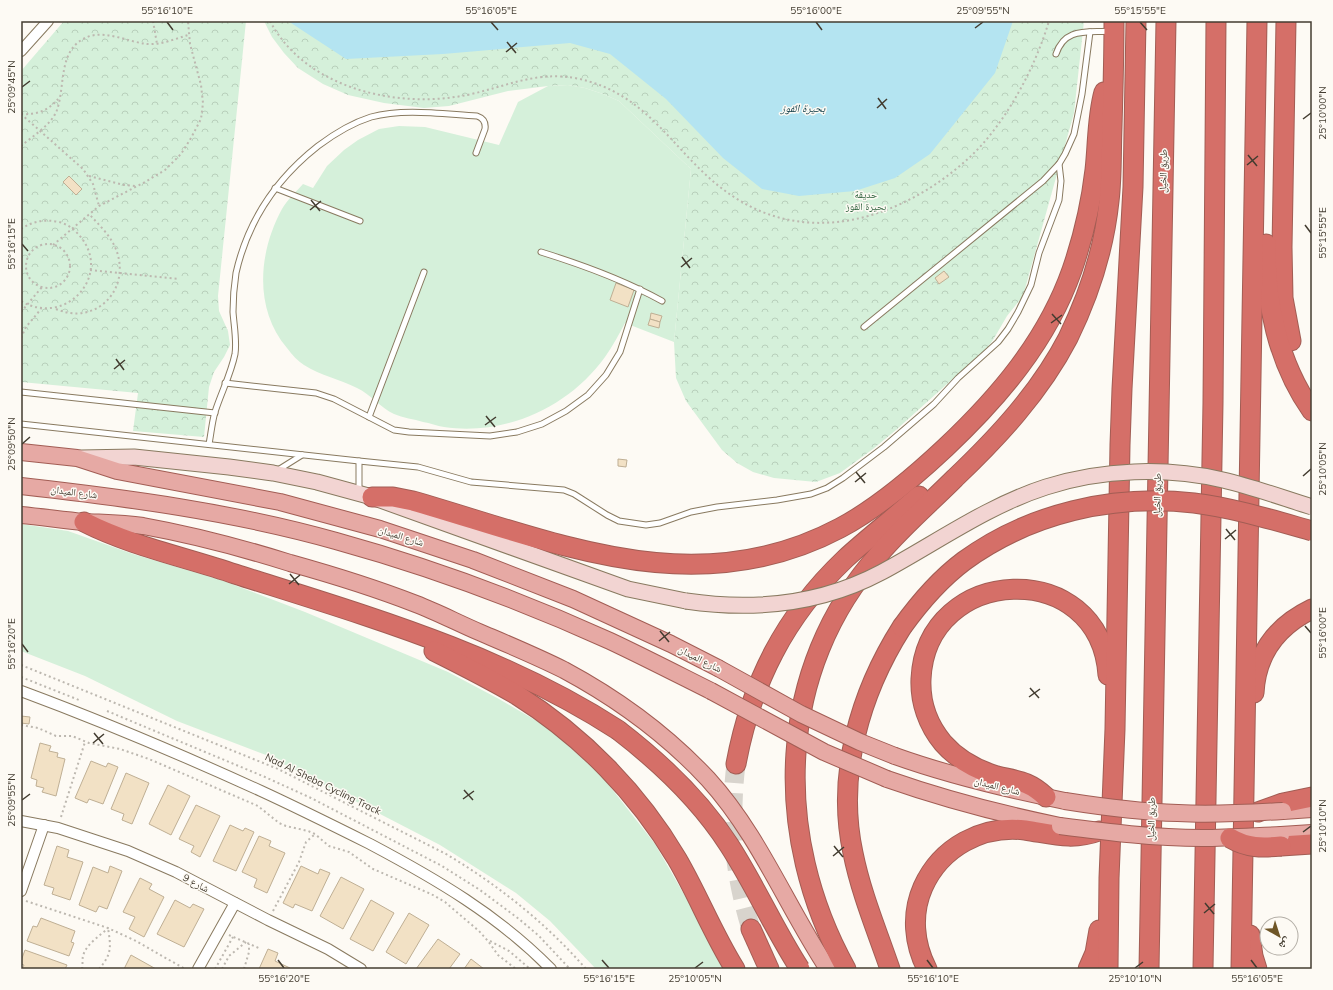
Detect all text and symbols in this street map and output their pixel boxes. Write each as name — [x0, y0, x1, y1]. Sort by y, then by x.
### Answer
text: 55°16'10"E — [141, 4, 193, 17]
text: 55°16'05"E — [465, 4, 517, 17]
text: 55°16'00"E — [790, 4, 842, 17]
text: 25°09'55"N — [956, 4, 1010, 17]
text: 55°15'55"E — [1114, 4, 1166, 17]
text: 25°09'45"N — [5, 60, 18, 114]
text: 25°10'00"N — [1316, 86, 1329, 140]
water label: بحيرة القوز — [780, 101, 826, 115]
street label: طريق الخيل — [1156, 149, 1170, 193]
park label: حديقة بحيرة القوز — [845, 188, 887, 213]
text: 55°15'55"E — [1316, 207, 1329, 259]
text: 55°16'15"E — [5, 218, 18, 270]
text: 25°09'50"N — [5, 417, 18, 471]
text: 25°10'05"N — [1316, 442, 1329, 496]
street label: طريق الخيل — [1150, 473, 1164, 517]
street label: شارع الميدان — [50, 483, 98, 501]
street label: شارع الميدان — [377, 523, 426, 549]
text: 55°16'00"E — [1316, 607, 1329, 659]
text: 55°16'20"E — [5, 618, 18, 670]
street label: شارع الميدان — [676, 643, 724, 676]
street label: Nad Al Sheba Cycling Track — [263, 750, 384, 818]
text: 25°09'55"N — [5, 773, 18, 827]
street label: شارع الميدان — [973, 774, 1022, 798]
street label: طريق الخيل — [1144, 797, 1158, 841]
text: 25°10'10"N — [1316, 799, 1329, 853]
street label: شارع 9 — [181, 871, 212, 895]
north arrow — [1259, 916, 1299, 956]
text: ش — [1275, 934, 1294, 953]
text: 55°16'20"E — [258, 972, 310, 985]
text: 55°16'15"E — [583, 972, 635, 985]
text: 25°10'05"N — [668, 972, 722, 985]
text: 55°16'10"E — [907, 972, 959, 985]
text: 25°10'10"N — [1108, 972, 1162, 985]
text: 55°16'05"E — [1231, 972, 1283, 985]

